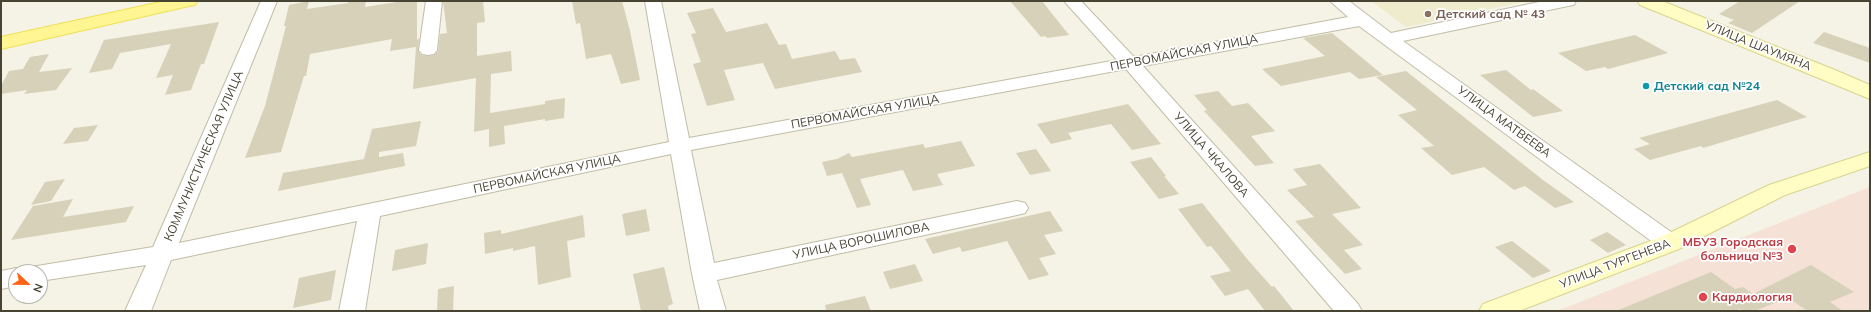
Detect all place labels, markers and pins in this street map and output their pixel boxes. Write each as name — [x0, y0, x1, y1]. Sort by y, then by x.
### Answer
place label: Детский сад № 43 — [1436, 7, 1545, 21]
marker: Детский сад № 43 — [1423, 9, 1433, 19]
place label: Детский сад №24 — [1654, 79, 1760, 93]
marker: Детский сад №24 — [1641, 81, 1651, 91]
place label: МБУЗ Городская больница №3 — [1682, 235, 1783, 263]
marker: МБУЗ Городская больница №3 — [1786, 243, 1798, 255]
place label: Кардиология — [1712, 290, 1792, 304]
marker: Кардиология — [1697, 291, 1709, 303]

